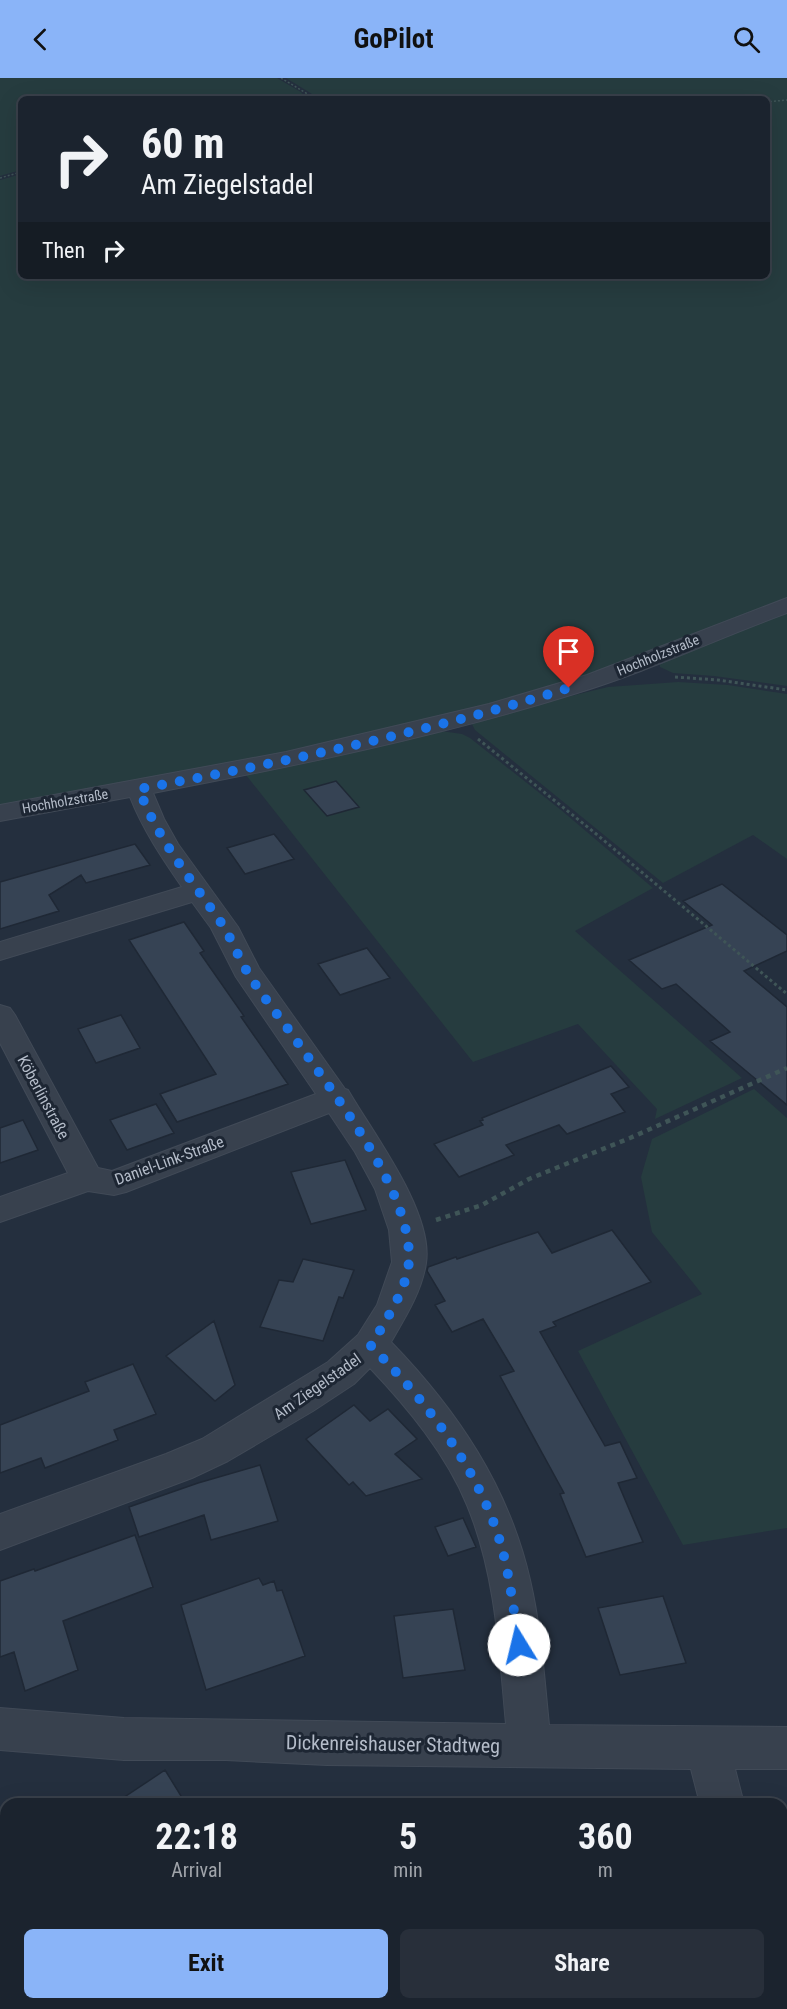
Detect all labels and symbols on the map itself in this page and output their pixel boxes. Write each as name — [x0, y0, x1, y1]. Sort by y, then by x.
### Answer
pin — [543, 626, 594, 688]
street label: Hochholzstraße — [615, 631, 702, 679]
street label: Hochholzstraße — [21, 785, 110, 816]
street label: Köberlinstraße — [14, 1052, 74, 1142]
street label: Daniel-Link-Straße — [112, 1132, 226, 1189]
street label: Am Ziegelstadel — [270, 1349, 365, 1424]
position arrow — [487, 1613, 551, 1677]
street label: Dickenreishauser Stadtweg — [286, 1730, 500, 1758]

